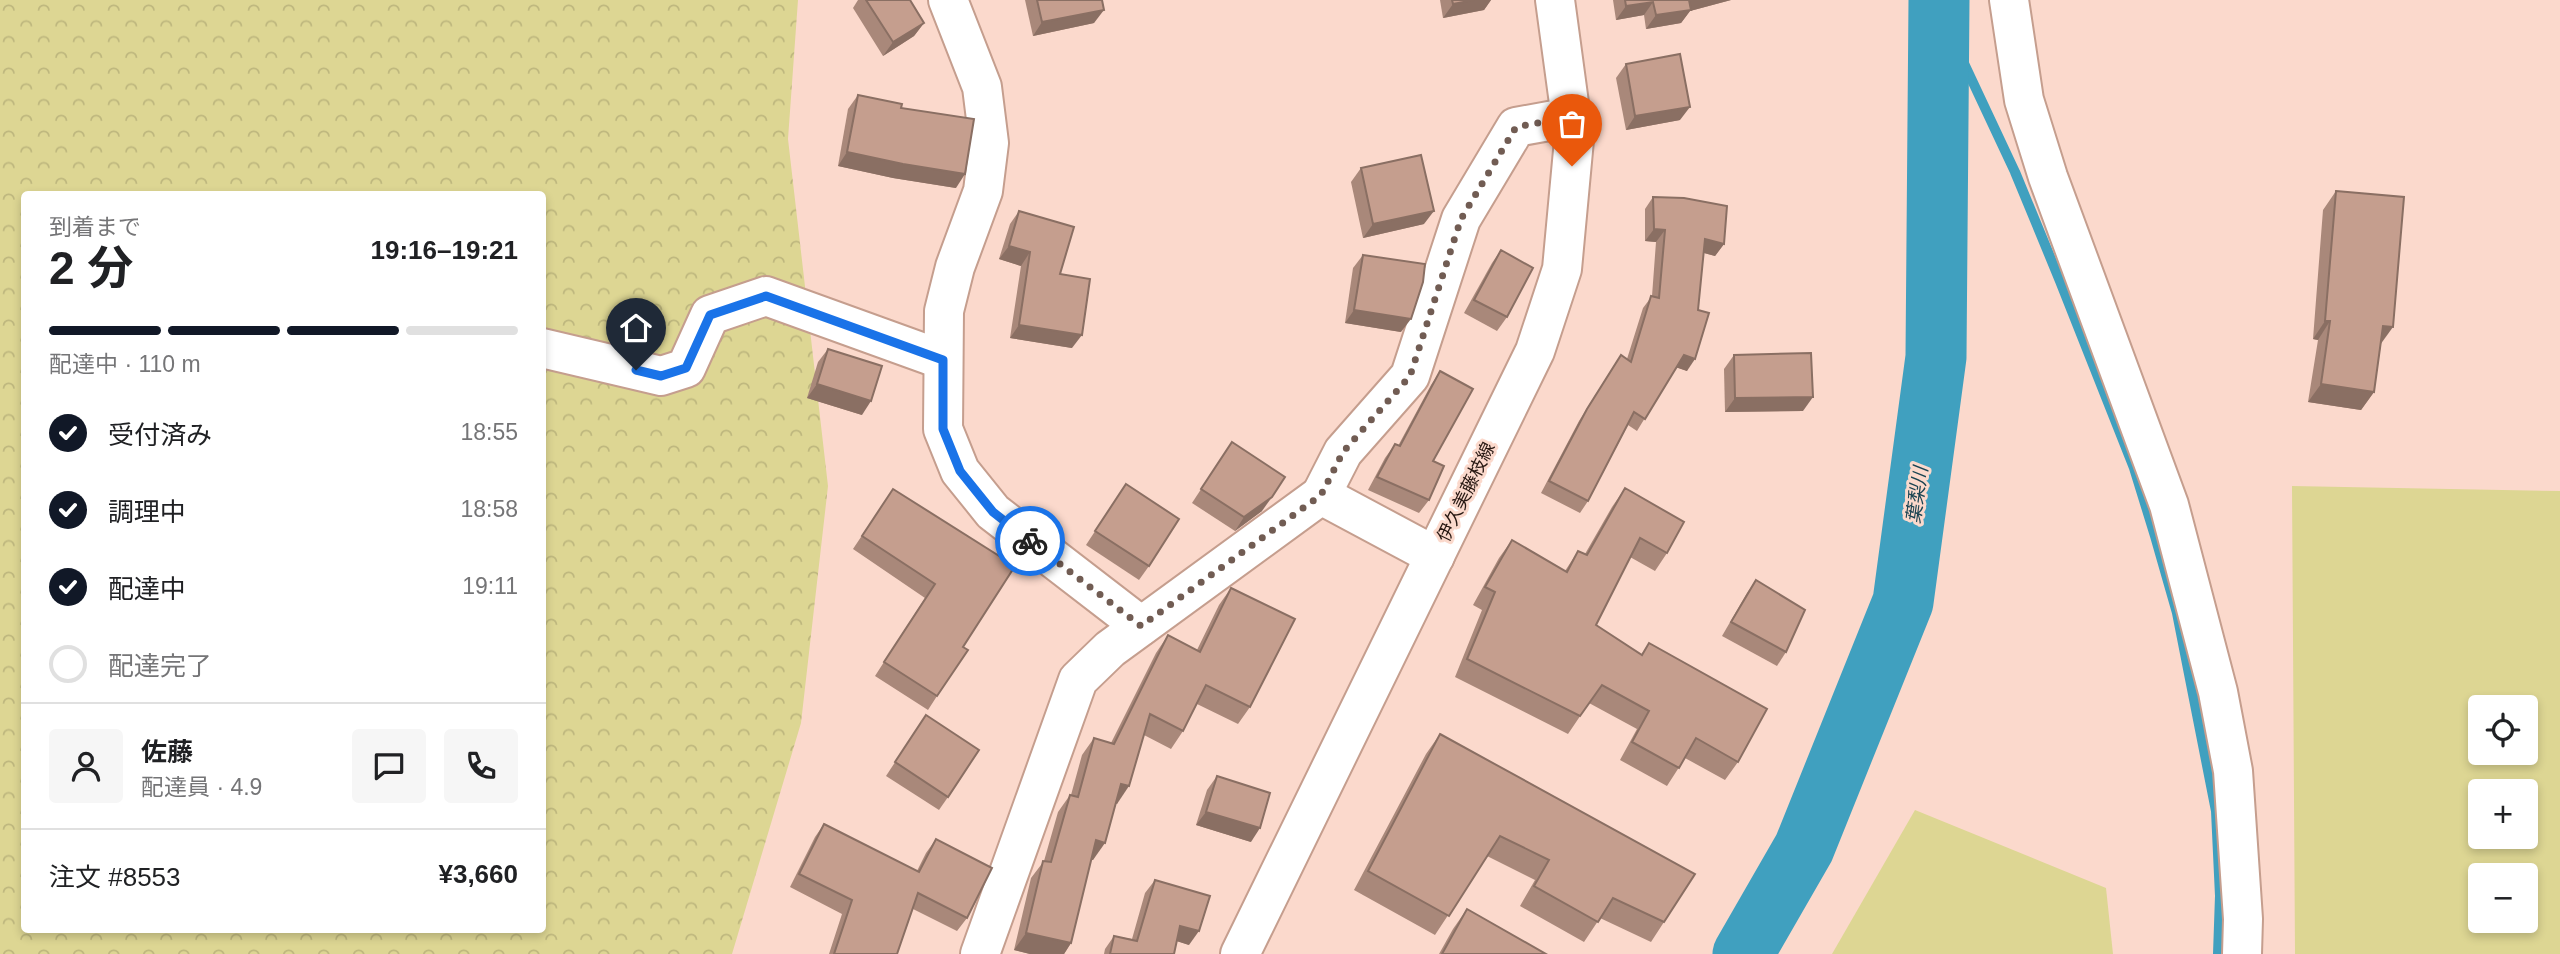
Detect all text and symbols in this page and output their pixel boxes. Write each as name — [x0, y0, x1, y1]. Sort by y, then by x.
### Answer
pin — [1542, 94, 1602, 166]
icon: bag — [1553, 105, 1591, 143]
text: 到着まで — [49, 214, 141, 240]
text: 19:16–19:21 — [371, 235, 518, 265]
text: 2 分 — [49, 242, 133, 294]
pin — [606, 298, 666, 370]
icon: home — [617, 309, 655, 347]
text: 配達中 · 110 m — [49, 351, 201, 377]
icon: check — [49, 414, 87, 452]
text: 18:55 — [460, 419, 518, 445]
text: 受付済み — [108, 420, 212, 450]
street label: 伊久美藤枝線 — [1433, 439, 1499, 545]
water label: 葉梨川 — [1903, 463, 1932, 525]
icon: check — [49, 491, 87, 529]
text: 18:58 — [460, 496, 518, 522]
text: 調理中 — [108, 497, 186, 527]
courier — [995, 506, 1065, 576]
icon: bike — [1011, 522, 1049, 560]
icon: check — [49, 568, 87, 606]
text: 19:11 — [462, 573, 518, 599]
text: 配達中 — [108, 574, 186, 604]
text: 配達完了 — [108, 651, 212, 681]
map controls — [2468, 695, 2538, 933]
button: locate — [2468, 695, 2538, 765]
button: person — [49, 729, 123, 803]
button: chat — [352, 729, 426, 803]
button: phone — [444, 729, 518, 803]
text: 佐藤 — [141, 737, 193, 767]
text: 配達員 · 4.9 — [141, 774, 262, 800]
button: + — [2468, 779, 2538, 849]
text: ¥3,660 — [438, 859, 518, 889]
text: 注文 #8553 — [49, 862, 181, 892]
button: − — [2468, 863, 2538, 933]

